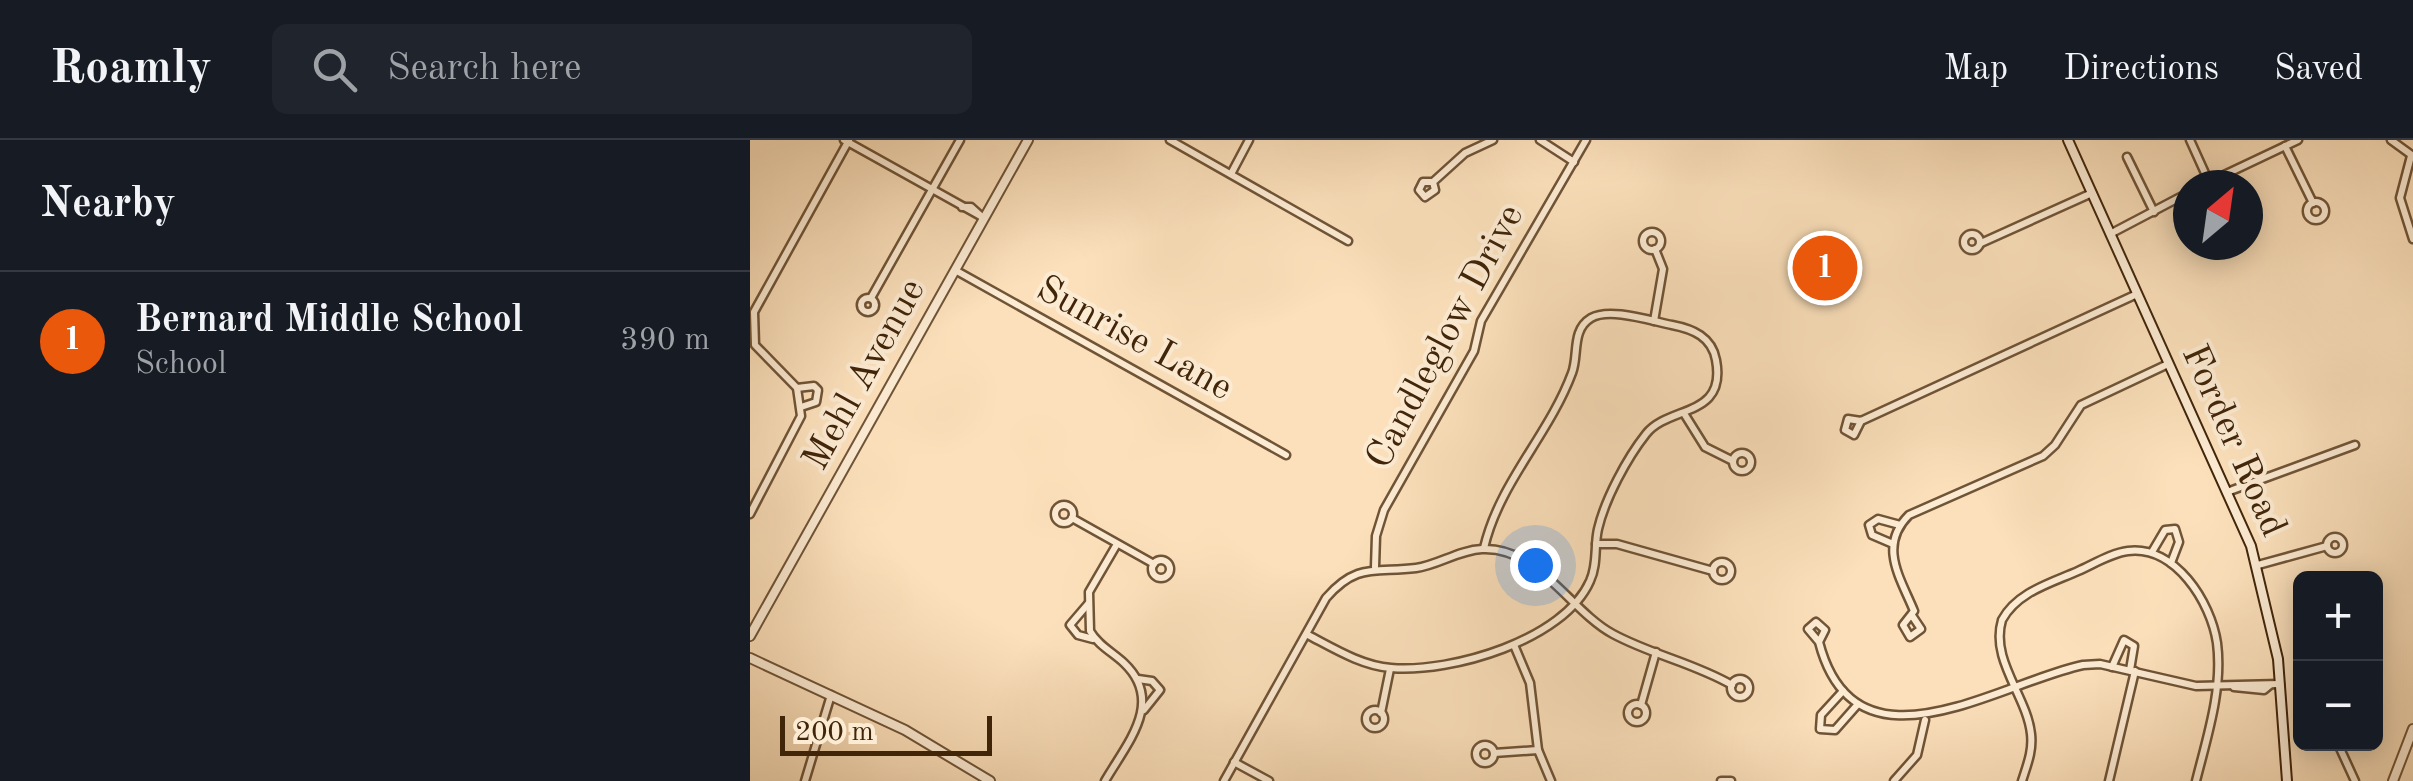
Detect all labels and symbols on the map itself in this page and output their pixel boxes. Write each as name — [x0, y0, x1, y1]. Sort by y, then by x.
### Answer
north arrow — [2173, 170, 2263, 260]
street label: Candleglow Drive — [1361, 199, 1531, 475]
pin: 1 — [1792, 230, 1858, 306]
street label: Sunrise Lane — [1030, 270, 1238, 408]
street label: Mehl Avenue — [797, 273, 933, 477]
street label: Forder Road — [2174, 339, 2292, 543]
your location — [1510, 540, 1561, 591]
scale bar — [780, 711, 992, 756]

